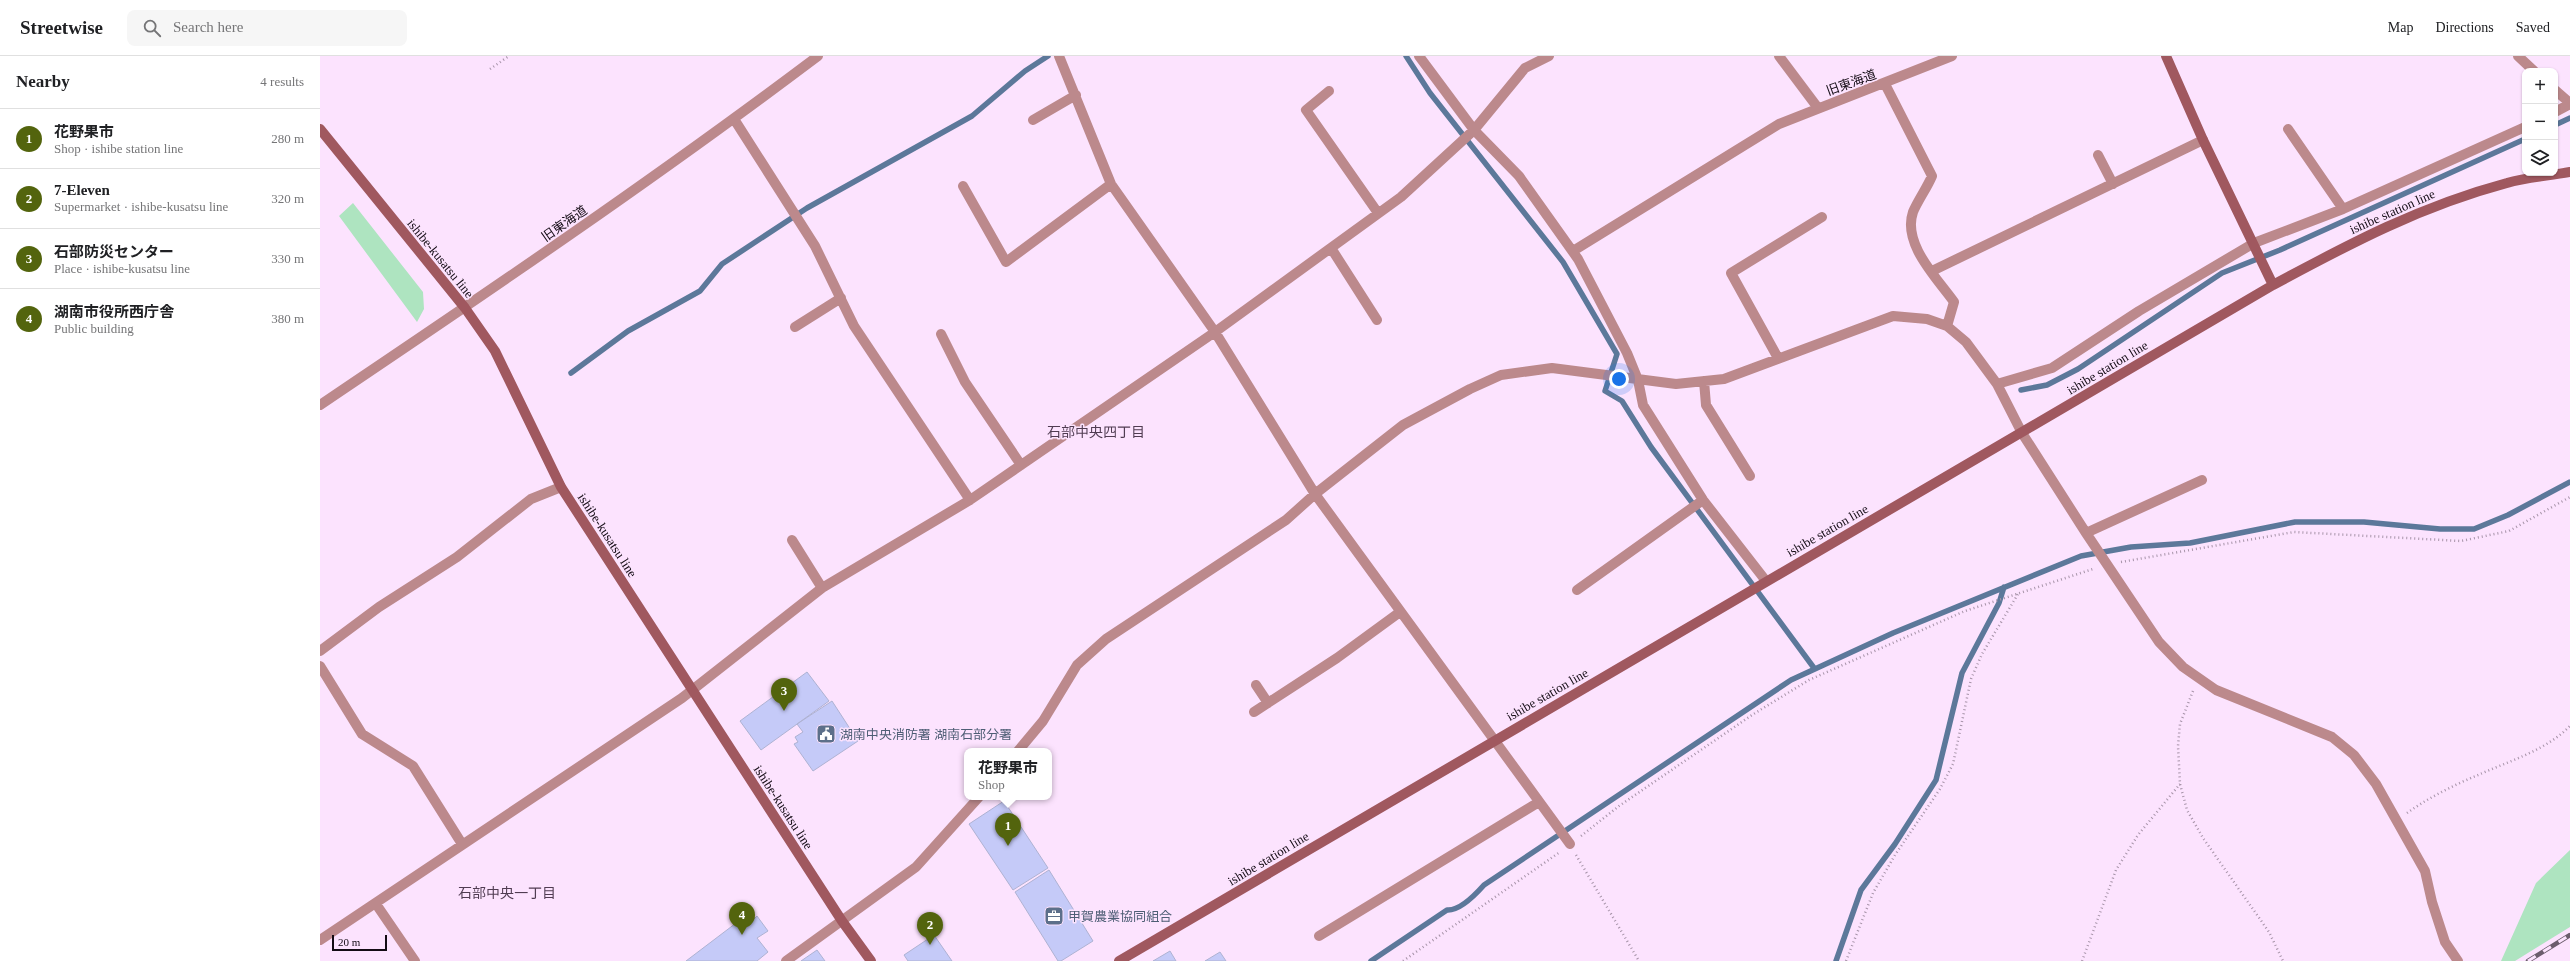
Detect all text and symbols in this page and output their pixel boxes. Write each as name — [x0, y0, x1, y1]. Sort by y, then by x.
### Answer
search box — [127, 10, 407, 46]
text: Streetwise — [20, 17, 103, 38]
icon: search — [141, 17, 163, 39]
text: Search here — [173, 19, 243, 35]
text: Map — [2388, 20, 2413, 35]
text: Directions — [2435, 20, 2494, 35]
text: Saved — [2516, 20, 2550, 35]
street label: 旧東海道 — [1824, 67, 1878, 98]
map controls — [2522, 68, 2558, 176]
button: + — [2522, 68, 2558, 104]
text: Nearby — [16, 72, 70, 91]
text: 4 results — [260, 74, 304, 89]
button: − — [2522, 104, 2558, 140]
text: 花野果市 — [54, 124, 114, 140]
text: 1 — [26, 131, 32, 146]
text: 280 m — [271, 131, 304, 146]
button: layers — [2522, 140, 2558, 176]
text: Shop · ishibe station line — [54, 141, 183, 156]
text: 7-Eleven — [54, 182, 110, 198]
street label: ishibe station line — [2347, 186, 2437, 237]
text: 2 — [26, 191, 32, 206]
text: 320 m — [271, 191, 304, 206]
text: Supermarket · ishibe-kusatsu line — [54, 199, 228, 214]
street label: 旧東海道 — [539, 202, 590, 244]
street label: ishibe-kusatsu line — [404, 216, 477, 301]
text: 石部防災センター — [54, 244, 174, 260]
text: 3 — [26, 251, 32, 266]
text: 330 m — [271, 251, 304, 266]
text: Place · ishibe-kusatsu line — [54, 261, 190, 276]
text: 湖南市役所西庁舎 — [54, 304, 174, 320]
text: 4 — [26, 311, 32, 326]
text: 380 m — [271, 311, 304, 326]
text: Public building — [54, 321, 134, 336]
street label: ishibe station line — [2064, 337, 2151, 397]
your location — [1609, 369, 1629, 389]
district label: 石部中央四丁目 — [1047, 425, 1145, 440]
street label: ishibe-kusatsu line — [575, 490, 640, 580]
street label: ishibe station line — [1784, 501, 1871, 560]
street label: ishibe station line — [1504, 665, 1591, 724]
pin: 3 — [771, 678, 797, 711]
public building icon: 湖南中央消防署 湖南石部分署 — [815, 723, 837, 745]
place label: 湖南中央消防署 湖南石部分署 — [840, 727, 1012, 742]
popup — [964, 748, 1052, 800]
text: 花野果市 — [978, 760, 1038, 776]
street label: ishibe-kusatsu line — [751, 762, 816, 852]
text: Shop — [978, 777, 1005, 792]
pin: 1 — [995, 813, 1021, 846]
street label: ishibe station line — [1225, 828, 1312, 888]
district label: 石部中央一丁目 — [458, 886, 556, 901]
pin: 4 — [729, 902, 755, 935]
office icon: 甲賀農業協同組合 — [1043, 905, 1065, 927]
place label: 甲賀農業協同組合 — [1068, 909, 1172, 924]
pin: 2 — [917, 912, 943, 945]
scale bar — [332, 933, 387, 952]
text: 20 m — [338, 936, 360, 948]

